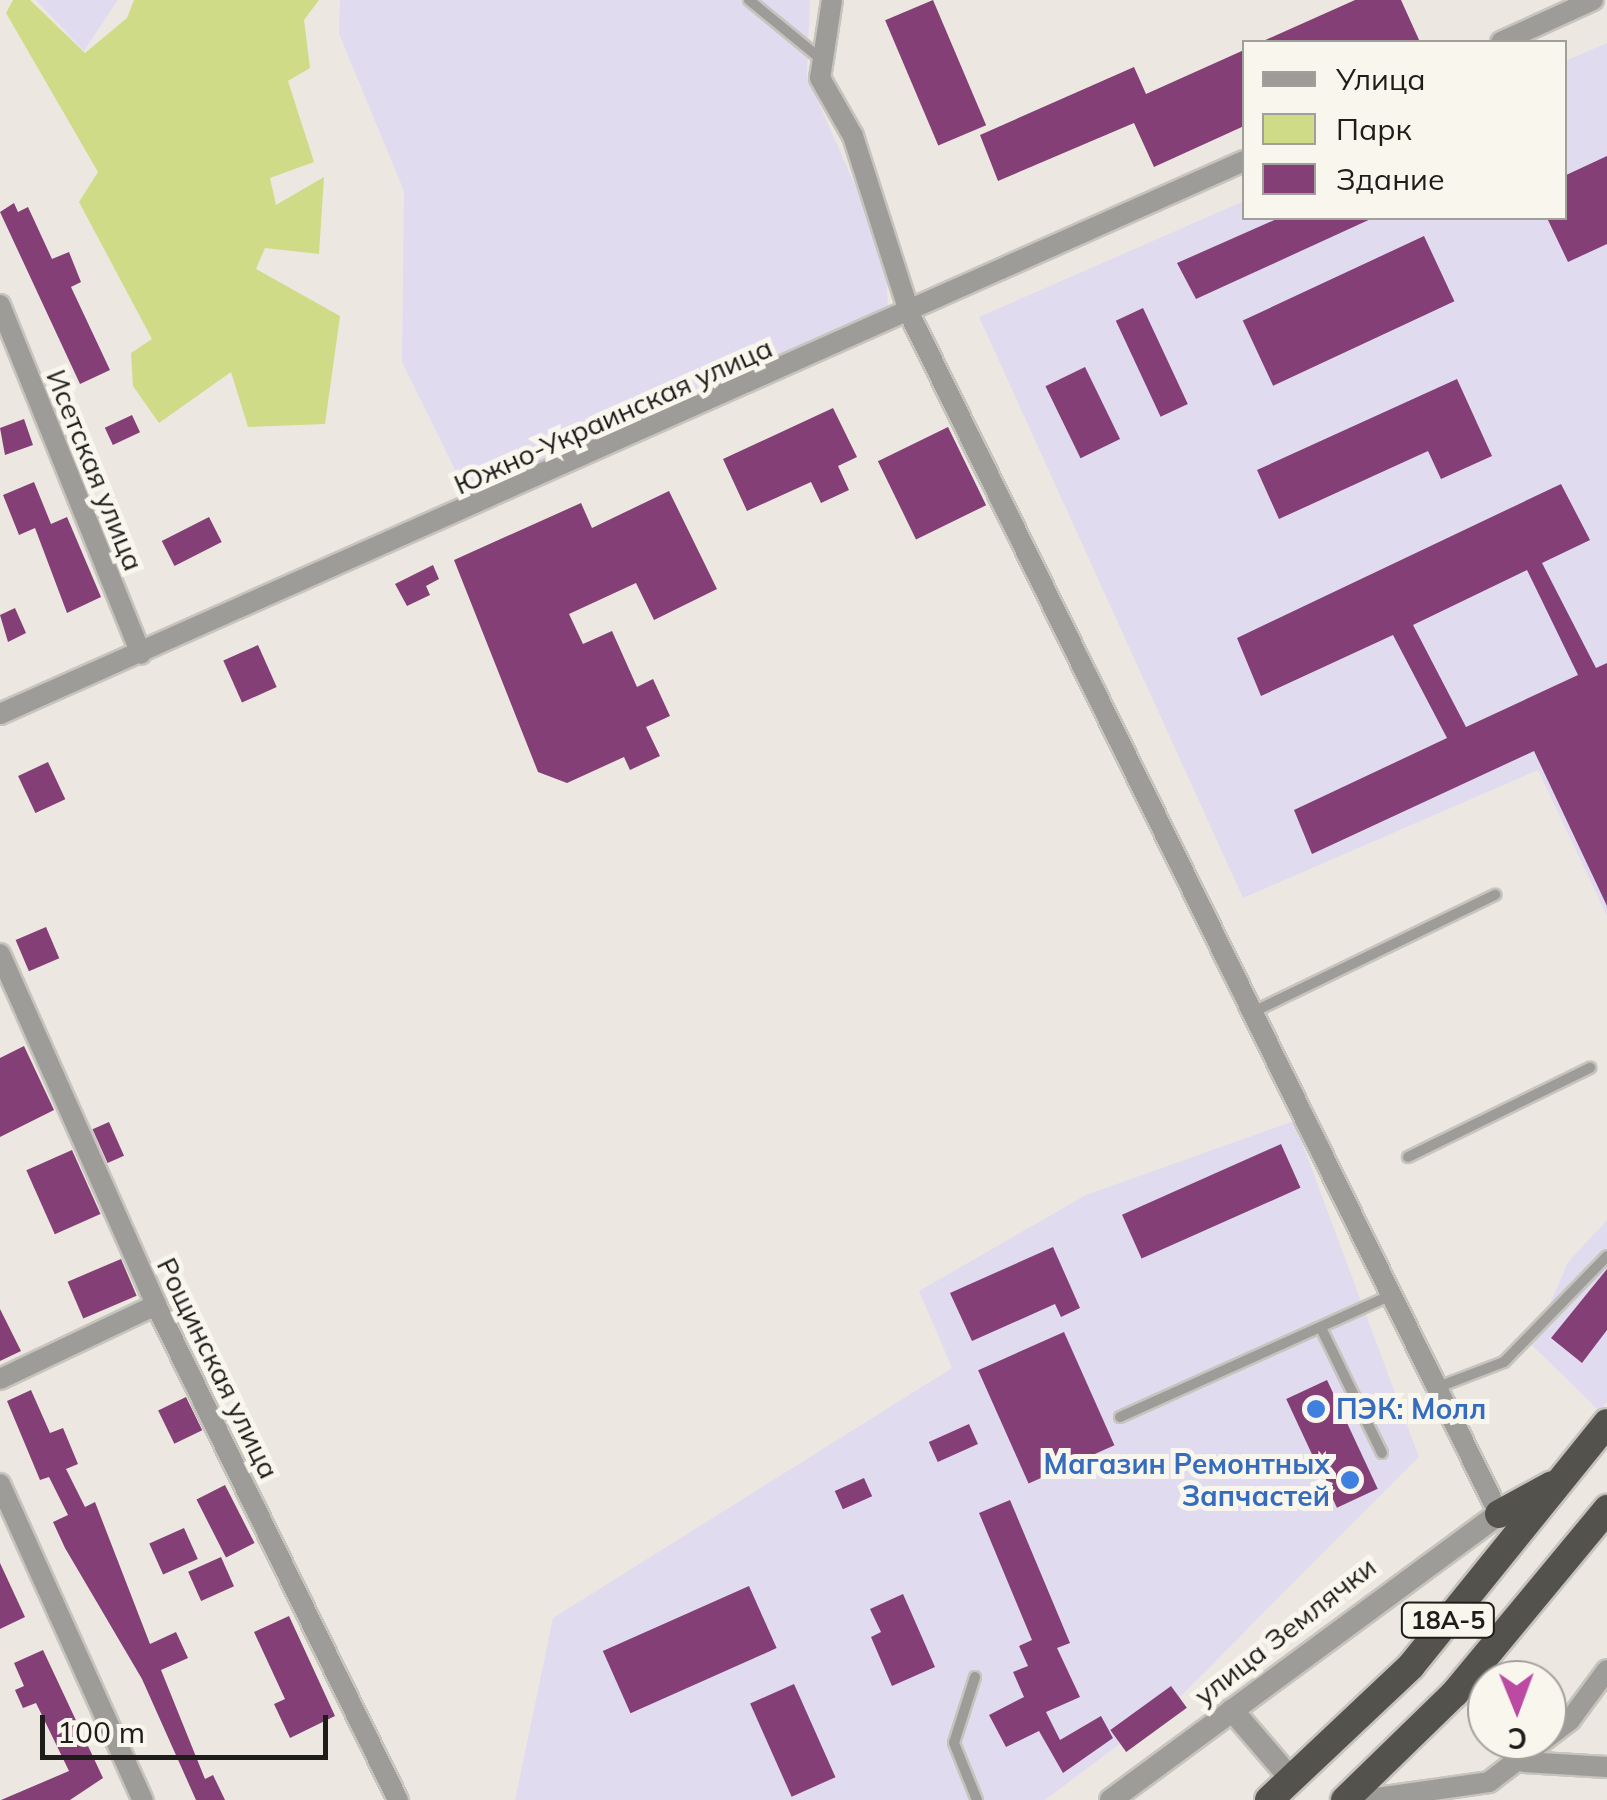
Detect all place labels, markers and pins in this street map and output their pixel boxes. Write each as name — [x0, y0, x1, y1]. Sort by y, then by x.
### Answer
place label: ПЭК: Молл — [1336, 1392, 1486, 1426]
marker: ПЭК: Молл — [1305, 1398, 1327, 1420]
place label: Магазин Ремонтных Запчастей — [1044, 1447, 1330, 1513]
marker: Магазин Ремонтных Запчастей — [1339, 1469, 1361, 1491]

